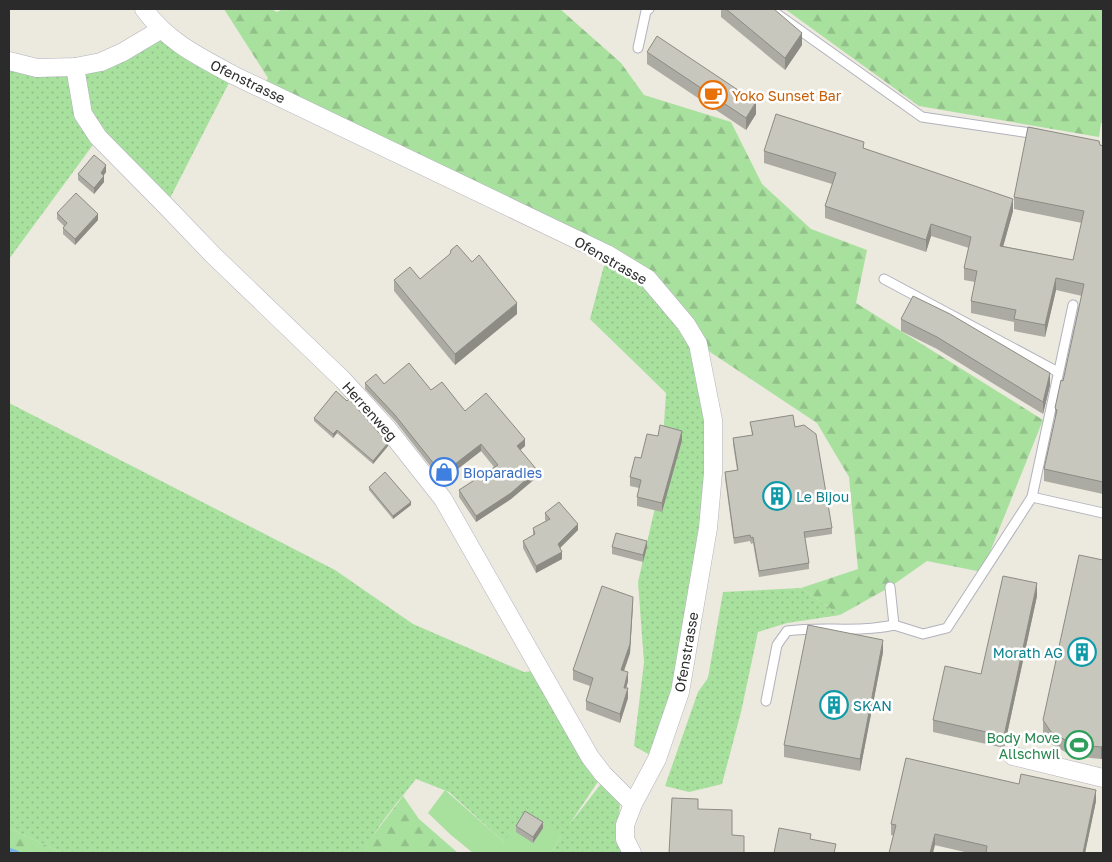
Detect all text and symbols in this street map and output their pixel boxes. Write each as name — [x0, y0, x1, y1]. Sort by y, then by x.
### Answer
street label: Ofenstrasse — [208, 56, 288, 106]
cafe icon: Yoko Sunset Bar — [698, 80, 728, 110]
place label: Yoko Sunset Bar — [732, 87, 842, 104]
street label: Ofenstrasse — [572, 232, 650, 288]
street label: Herrenweg — [339, 378, 401, 444]
shop icon: Bioparadies — [429, 457, 459, 487]
place label: Bioparadies — [463, 464, 542, 481]
building icon: Le Bijou — [762, 481, 792, 511]
place label: Le Bijou — [796, 488, 849, 505]
street label: Ofenstrasse — [671, 611, 701, 693]
building icon: Morath AG — [1067, 637, 1097, 667]
place label: Morath AG — [993, 644, 1063, 661]
building icon: SKAN — [819, 690, 849, 720]
place label: SKAN — [853, 697, 892, 714]
place label: Body Move Allschwil — [986, 729, 1060, 762]
sports icon: Body Move Allschwil — [1064, 730, 1094, 760]

